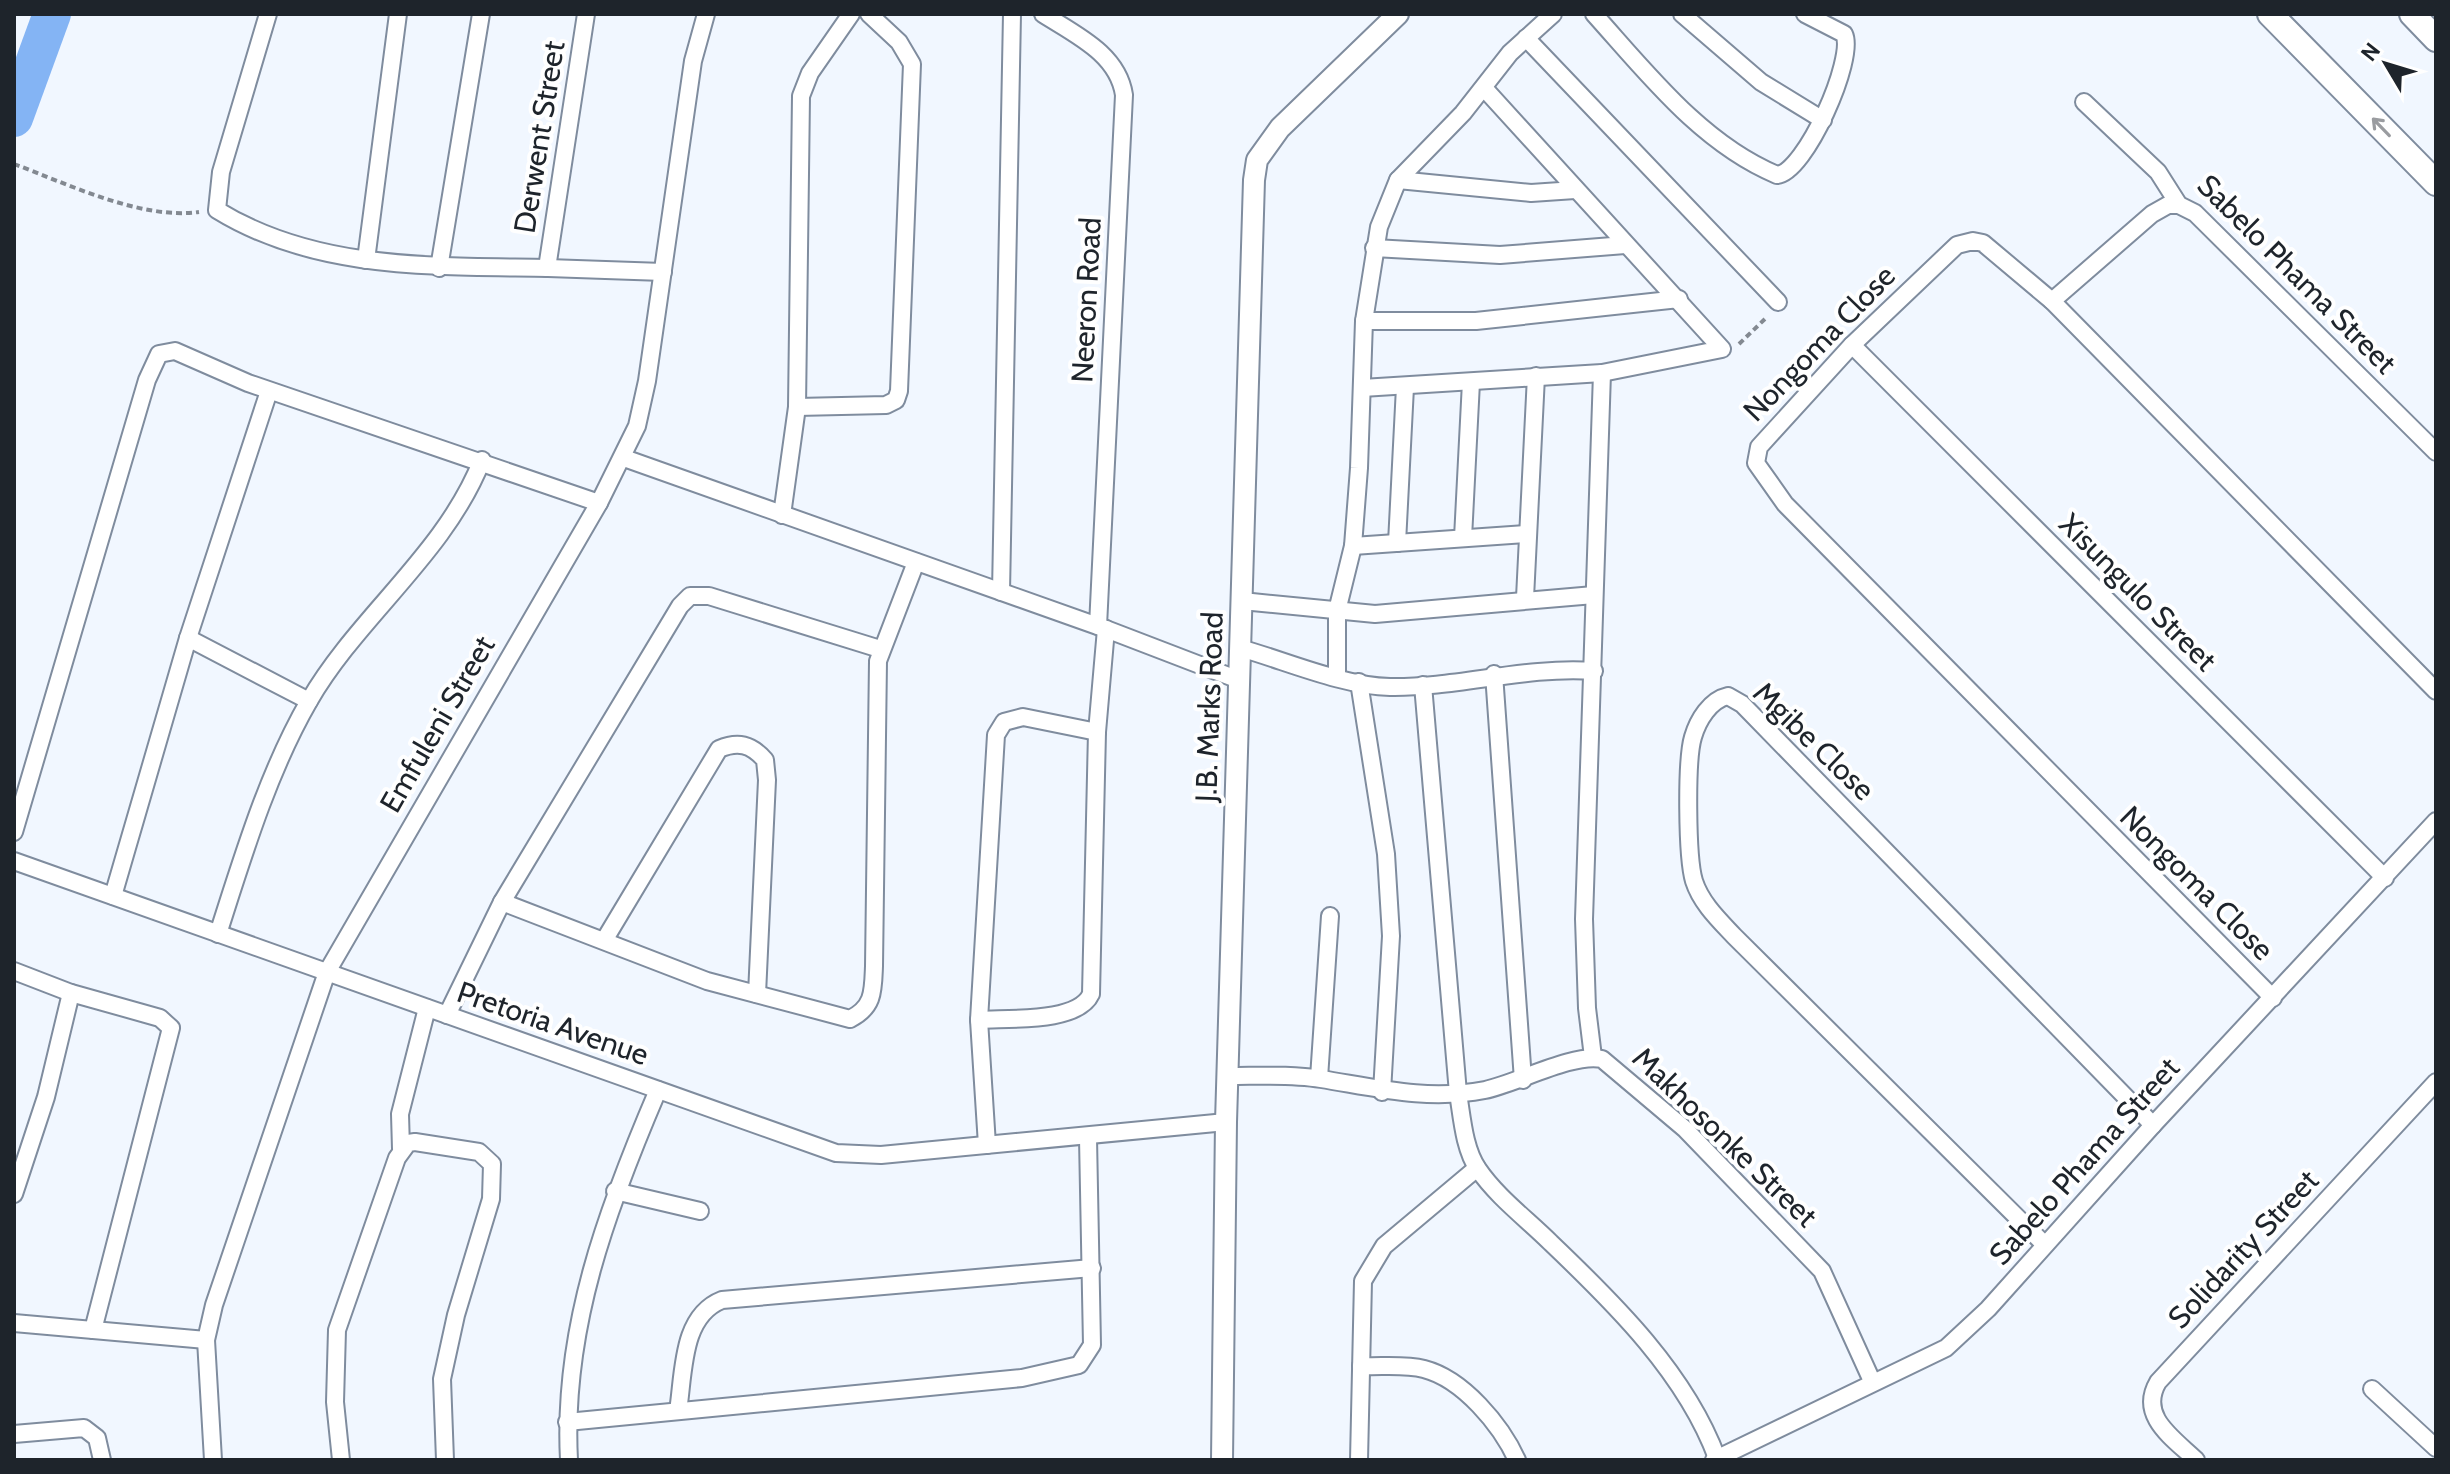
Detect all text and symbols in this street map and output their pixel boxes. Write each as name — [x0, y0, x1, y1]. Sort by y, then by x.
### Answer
north arrow — [2346, 24, 2426, 104]
street label: Derwent Street — [506, 38, 572, 236]
text: N — [2355, 38, 2386, 66]
one-way arrow — [2372, 117, 2391, 137]
street label: Sabelo Phama Street — [2190, 167, 2404, 381]
street label: Neeron Road — [1063, 216, 1109, 384]
street label: Nongoma Close — [1735, 257, 1903, 429]
street label: Xisungulo Street — [2051, 505, 2225, 679]
street label: J.B. Marks Road — [1187, 611, 1231, 804]
street label: Emfuleni Street — [372, 629, 502, 819]
street label: Mgibe Close — [1746, 674, 1882, 808]
street label: Nongoma Close — [2112, 798, 2282, 968]
street label: Pretoria Avenue — [452, 973, 654, 1073]
street label: Makhosonke Street — [1625, 1039, 1825, 1235]
street label: Sabelo Phama Street — [1981, 1050, 2187, 1272]
street label: Solidarity Street — [2160, 1162, 2326, 1336]

